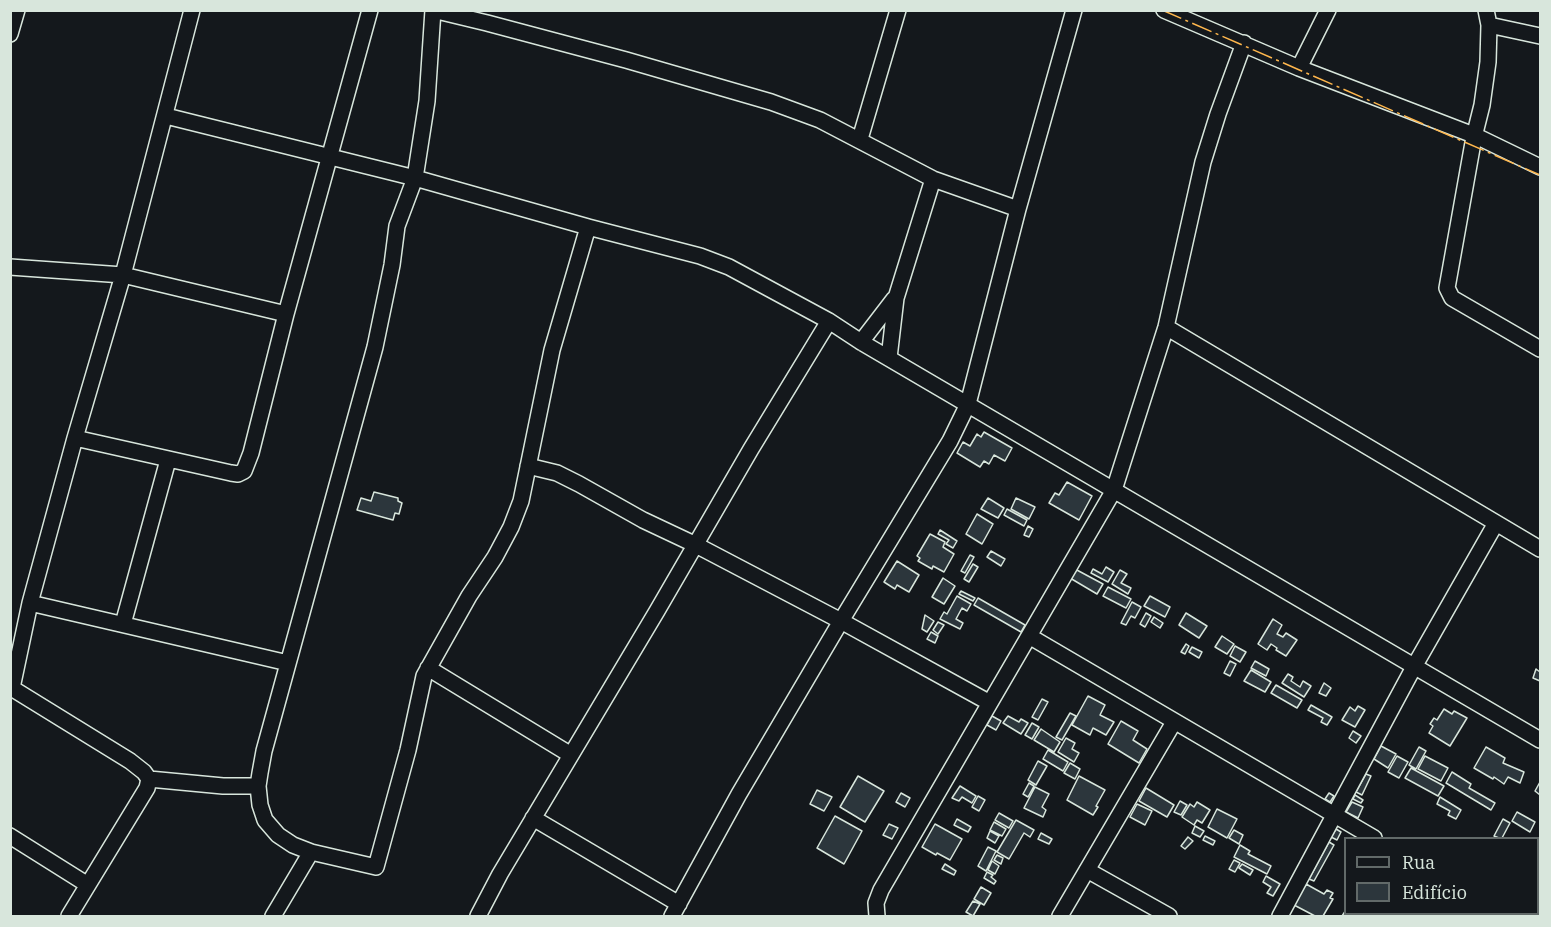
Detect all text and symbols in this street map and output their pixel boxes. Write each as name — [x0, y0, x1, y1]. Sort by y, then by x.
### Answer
legend — [1344, 837, 1539, 915]
text: Rua — [1402, 851, 1435, 874]
text: Edifício — [1402, 881, 1467, 904]

